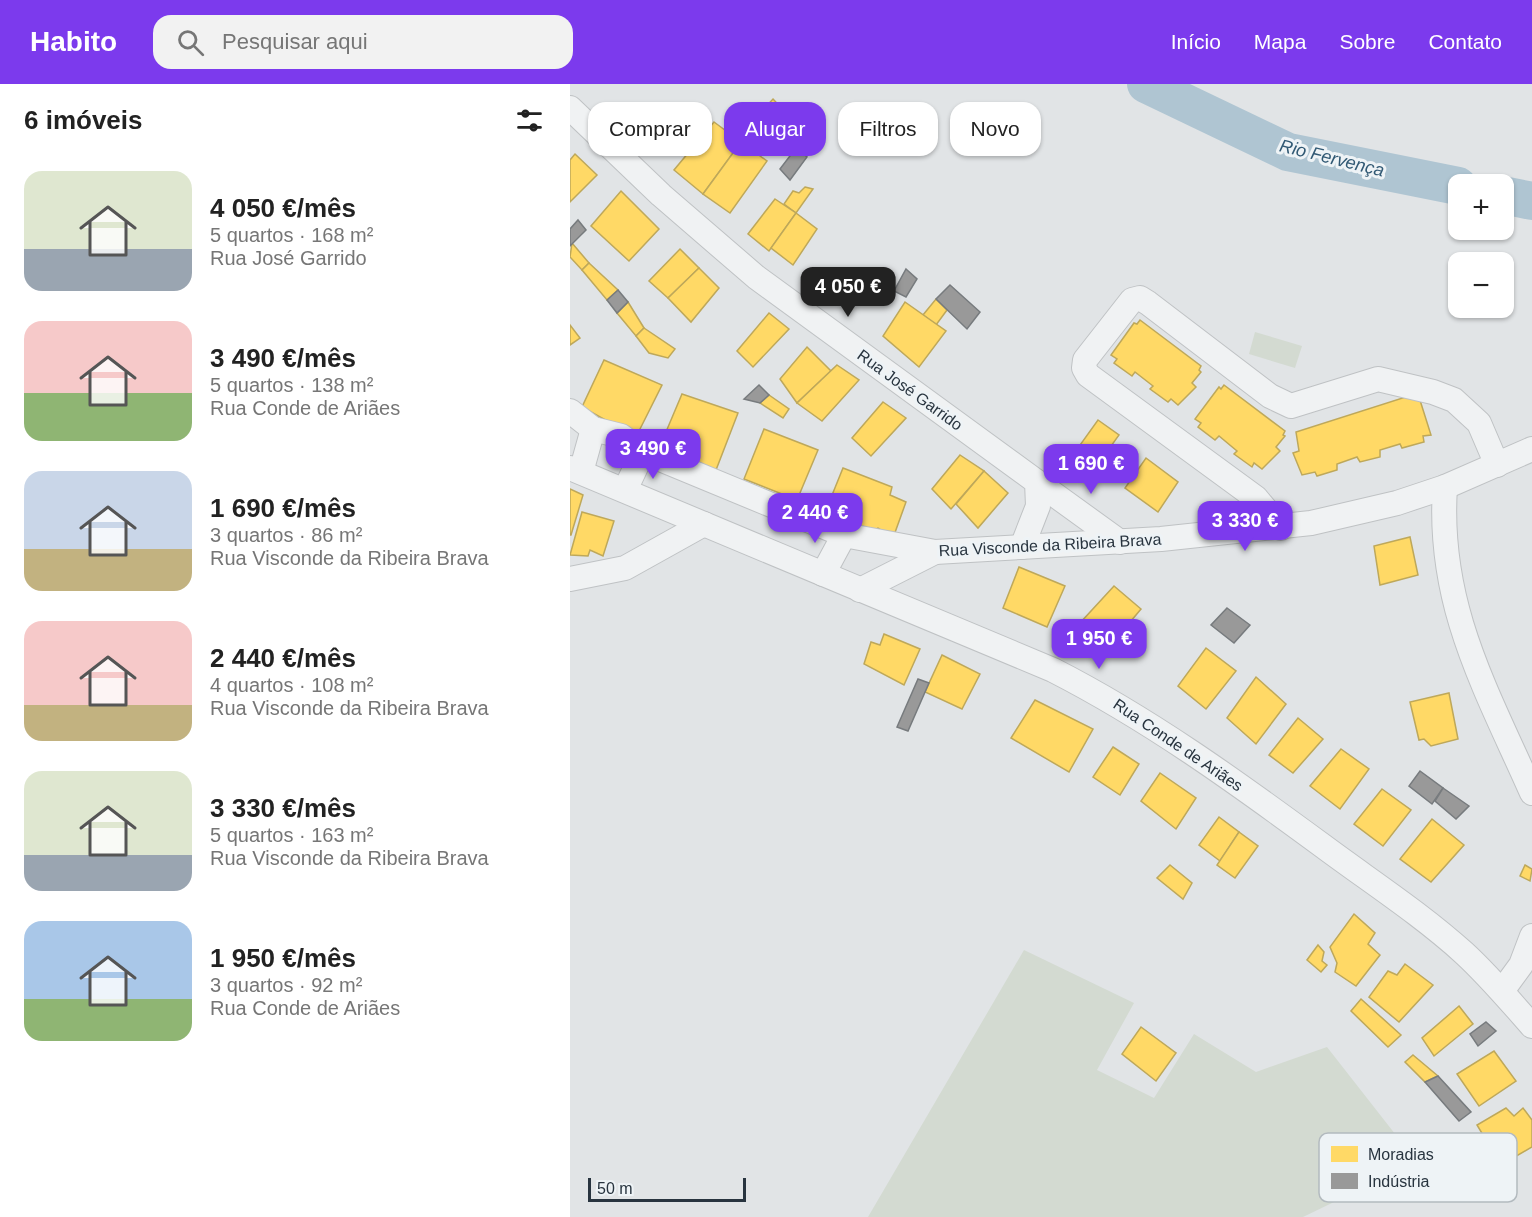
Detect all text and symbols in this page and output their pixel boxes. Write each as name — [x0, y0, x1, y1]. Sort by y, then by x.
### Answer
search box — [153, 15, 573, 69]
text: Habito — [30, 26, 117, 57]
icon: search — [174, 26, 207, 59]
text: Pesquisar aqui — [222, 29, 368, 54]
text: Início — [1171, 30, 1221, 53]
text: Mapa — [1254, 30, 1306, 53]
text: Sobre — [1339, 30, 1395, 53]
text: Contato — [1428, 30, 1502, 53]
chip: Comprar — [588, 102, 712, 156]
chip: Alugar — [724, 102, 826, 156]
chip: Filtros — [838, 102, 938, 156]
chip: Novo — [950, 102, 1041, 156]
icon: filters — [513, 104, 546, 137]
text: 6 imóveis — [24, 105, 143, 135]
water label: Rio Fervença — [1278, 135, 1386, 181]
map controls — [1448, 174, 1514, 318]
button: + — [1448, 174, 1514, 240]
text: 4 050 €/mês — [210, 193, 356, 223]
icon: home — [72, 195, 144, 267]
text: 5 quartos · 168 m² — [210, 224, 373, 246]
text: Rua José Garrido — [210, 247, 367, 269]
button: − — [1448, 252, 1514, 318]
pin: 4 050 € — [793, 267, 903, 318]
text: 4 050 € — [815, 275, 881, 297]
text: 3 490 €/mês — [210, 343, 356, 373]
icon: home — [72, 345, 144, 417]
street label: Rua José Garrido — [854, 346, 966, 434]
text: 5 quartos · 138 m² — [210, 374, 373, 396]
text: Rua Conde de Ariães — [210, 397, 400, 419]
pin: 3 490 € — [598, 429, 708, 480]
text: 3 490 € — [620, 437, 686, 459]
pin: 1 690 € — [1036, 444, 1146, 495]
text: 1 690 € — [1058, 452, 1124, 474]
text: 1 690 €/mês — [210, 493, 356, 523]
pin: 2 440 € — [760, 493, 870, 544]
icon: home — [72, 495, 144, 567]
text: 2 440 € — [782, 501, 848, 523]
pin: 3 330 € — [1190, 501, 1300, 552]
text: 3 330 € — [1212, 509, 1278, 531]
text: 3 quartos · 86 m² — [210, 524, 362, 546]
street label: Rua Visconde da Ribeira Brava — [938, 531, 1162, 559]
text: Rua Visconde da Ribeira Brava — [210, 547, 489, 569]
pin: 1 950 € — [1044, 619, 1154, 670]
text: 1 950 € — [1066, 627, 1132, 649]
text: 2 440 €/mês — [210, 643, 356, 673]
icon: home — [72, 645, 144, 717]
text: 4 quartos · 108 m² — [210, 674, 373, 696]
street label: Rua Conde de Ariães — [1110, 695, 1246, 795]
text: Rua Visconde da Ribeira Brava — [210, 697, 489, 719]
text: 3 330 €/mês — [210, 793, 356, 823]
icon: home — [72, 795, 144, 867]
text: 5 quartos · 163 m² — [210, 824, 373, 846]
text: Rua Visconde da Ribeira Brava — [210, 847, 489, 869]
text: 1 950 €/mês — [210, 943, 356, 973]
icon: home — [72, 945, 144, 1017]
text: 3 quartos · 92 m² — [210, 974, 362, 996]
text: Rua Conde de Ariães — [210, 997, 400, 1019]
legend — [1319, 1133, 1517, 1202]
text: Moradias — [1368, 1146, 1434, 1163]
text: Indústria — [1368, 1173, 1429, 1190]
scale bar — [588, 1175, 746, 1202]
text: 50 m — [597, 1180, 633, 1197]

